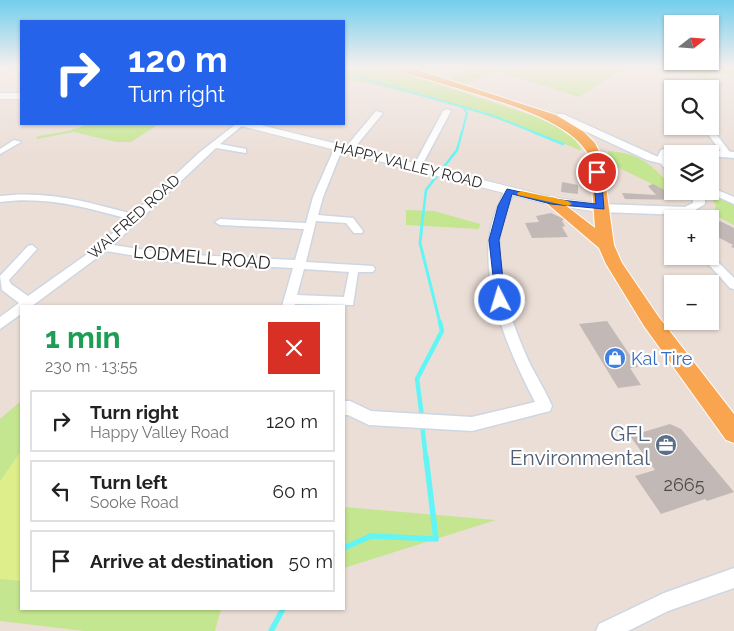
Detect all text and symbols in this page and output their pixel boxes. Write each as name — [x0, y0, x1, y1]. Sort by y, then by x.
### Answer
north arrow — [664, 15, 719, 70]
map controls — [664, 15, 719, 330]
text: 120 m — [128, 39, 228, 80]
icon: right — [45, 40, 110, 105]
button: search — [664, 80, 719, 135]
text: Turn right — [128, 81, 225, 107]
street label: HAPPY VALLEY ROAD — [332, 138, 485, 192]
button: layers — [664, 145, 719, 200]
pin — [576, 151, 618, 193]
icon: arrive — [583, 158, 611, 186]
street label: WALFRED ROAD — [84, 171, 184, 263]
button: + — [664, 210, 719, 265]
street label: LODMELL ROAD — [132, 241, 272, 273]
position arrow — [473, 273, 525, 325]
button: − — [664, 275, 719, 330]
text: 1 min — [45, 320, 121, 355]
button: close — [268, 322, 320, 374]
shop icon: Kal Tire — [603, 346, 627, 370]
place label: Kal Tire — [631, 348, 693, 369]
text: 230 m · 13:55 — [45, 357, 137, 376]
text: Turn right — [90, 401, 179, 423]
icon: right — [47, 407, 75, 435]
text: 120 m — [266, 410, 318, 432]
place label: GFL Environmental — [510, 421, 650, 470]
text: Happy Valley Road — [90, 423, 229, 442]
office icon: GFL Environmental — [654, 433, 678, 457]
text: Turn left — [90, 471, 167, 493]
house number: 2665 — [664, 474, 705, 495]
icon: left — [47, 477, 75, 505]
text: 60 m — [273, 480, 318, 502]
text: Sooke Road — [90, 493, 179, 512]
icon: arrive — [47, 547, 75, 575]
text: Arrive at destination — [90, 550, 274, 572]
text: 50 m — [289, 550, 333, 572]

